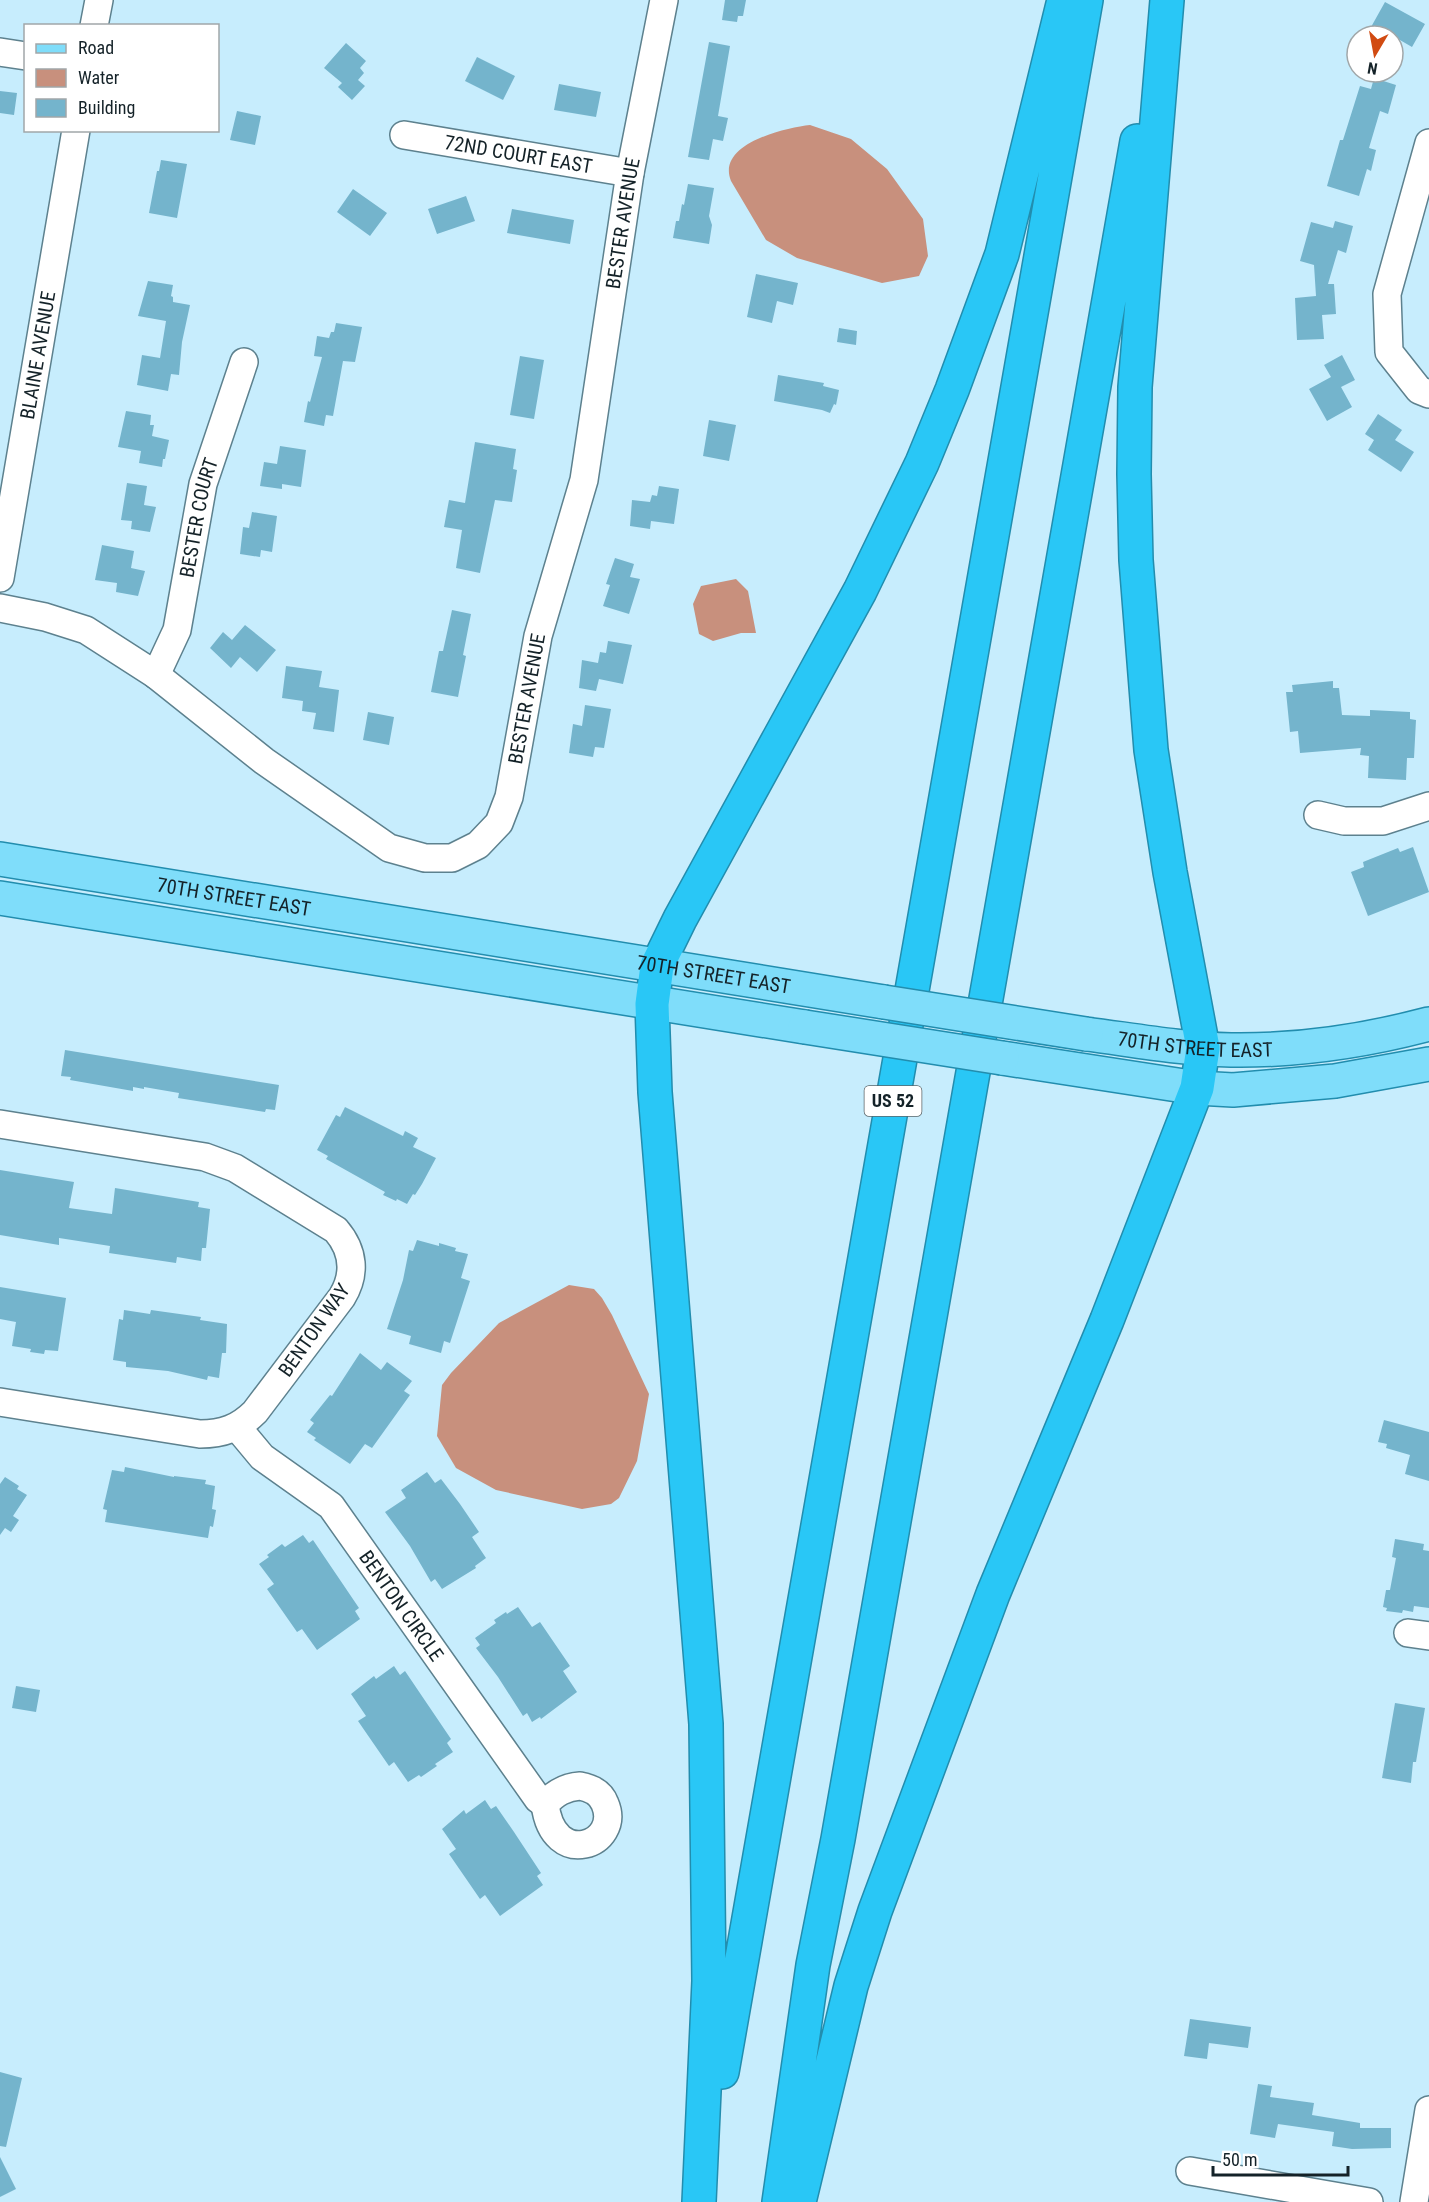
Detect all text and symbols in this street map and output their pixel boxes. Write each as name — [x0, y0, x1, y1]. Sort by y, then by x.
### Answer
legend — [24, 24, 219, 132]
north arrow — [1345, 24, 1405, 84]
text: Road — [78, 37, 114, 58]
text: N — [1366, 58, 1379, 78]
text: Water — [78, 67, 120, 88]
text: Building — [78, 97, 135, 118]
street label: 72ND COURT EAST — [443, 130, 594, 178]
street label: BESTER AVENUE — [601, 156, 645, 290]
street label: BLAINE AVENUE — [15, 289, 60, 421]
street label: BESTER COURT — [175, 455, 223, 579]
street label: BESTER AVENUE — [503, 631, 550, 766]
street label: 70TH STREET EAST — [155, 873, 313, 921]
street label: 70TH STREET EAST — [635, 950, 792, 999]
street label: 70TH STREET EAST — [1116, 1026, 1273, 1062]
road number: US 52 — [864, 1086, 922, 1116]
street label: BENTON WAY — [273, 1278, 355, 1381]
street label: BENTON CIRCLE — [354, 1546, 449, 1666]
scale bar — [1213, 2139, 1348, 2177]
text: 50 m — [1222, 2149, 1257, 2170]

